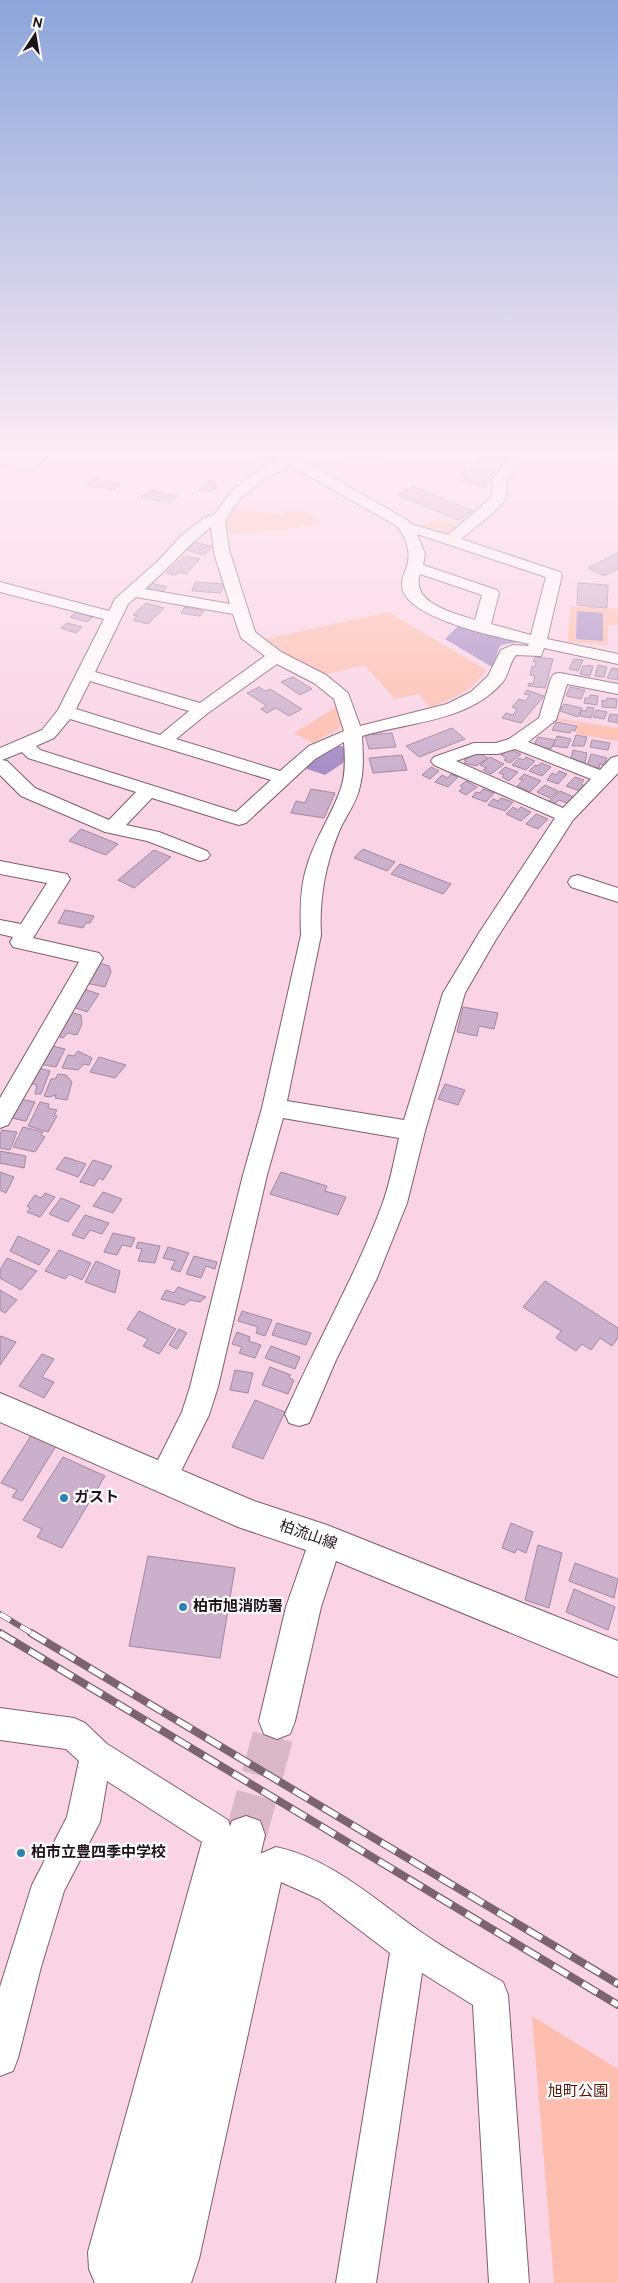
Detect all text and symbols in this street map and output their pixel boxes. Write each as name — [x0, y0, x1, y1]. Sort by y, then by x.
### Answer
north arrow — [10, 10, 60, 60]
text: N — [31, 14, 44, 33]
place label: ガスト — [74, 1489, 119, 1508]
marker: ガスト — [58, 1492, 70, 1504]
street label: 柏流山線 — [277, 1517, 339, 1555]
place label: 柏市旭消防署 — [193, 1598, 283, 1617]
marker: 柏市旭消防署 — [177, 1601, 189, 1613]
place label: 柏市立豊四季中学校 — [31, 1844, 166, 1863]
marker: 柏市立豊四季中学校 — [15, 1847, 27, 1859]
park label: 旭町公園 — [548, 2083, 608, 2102]

